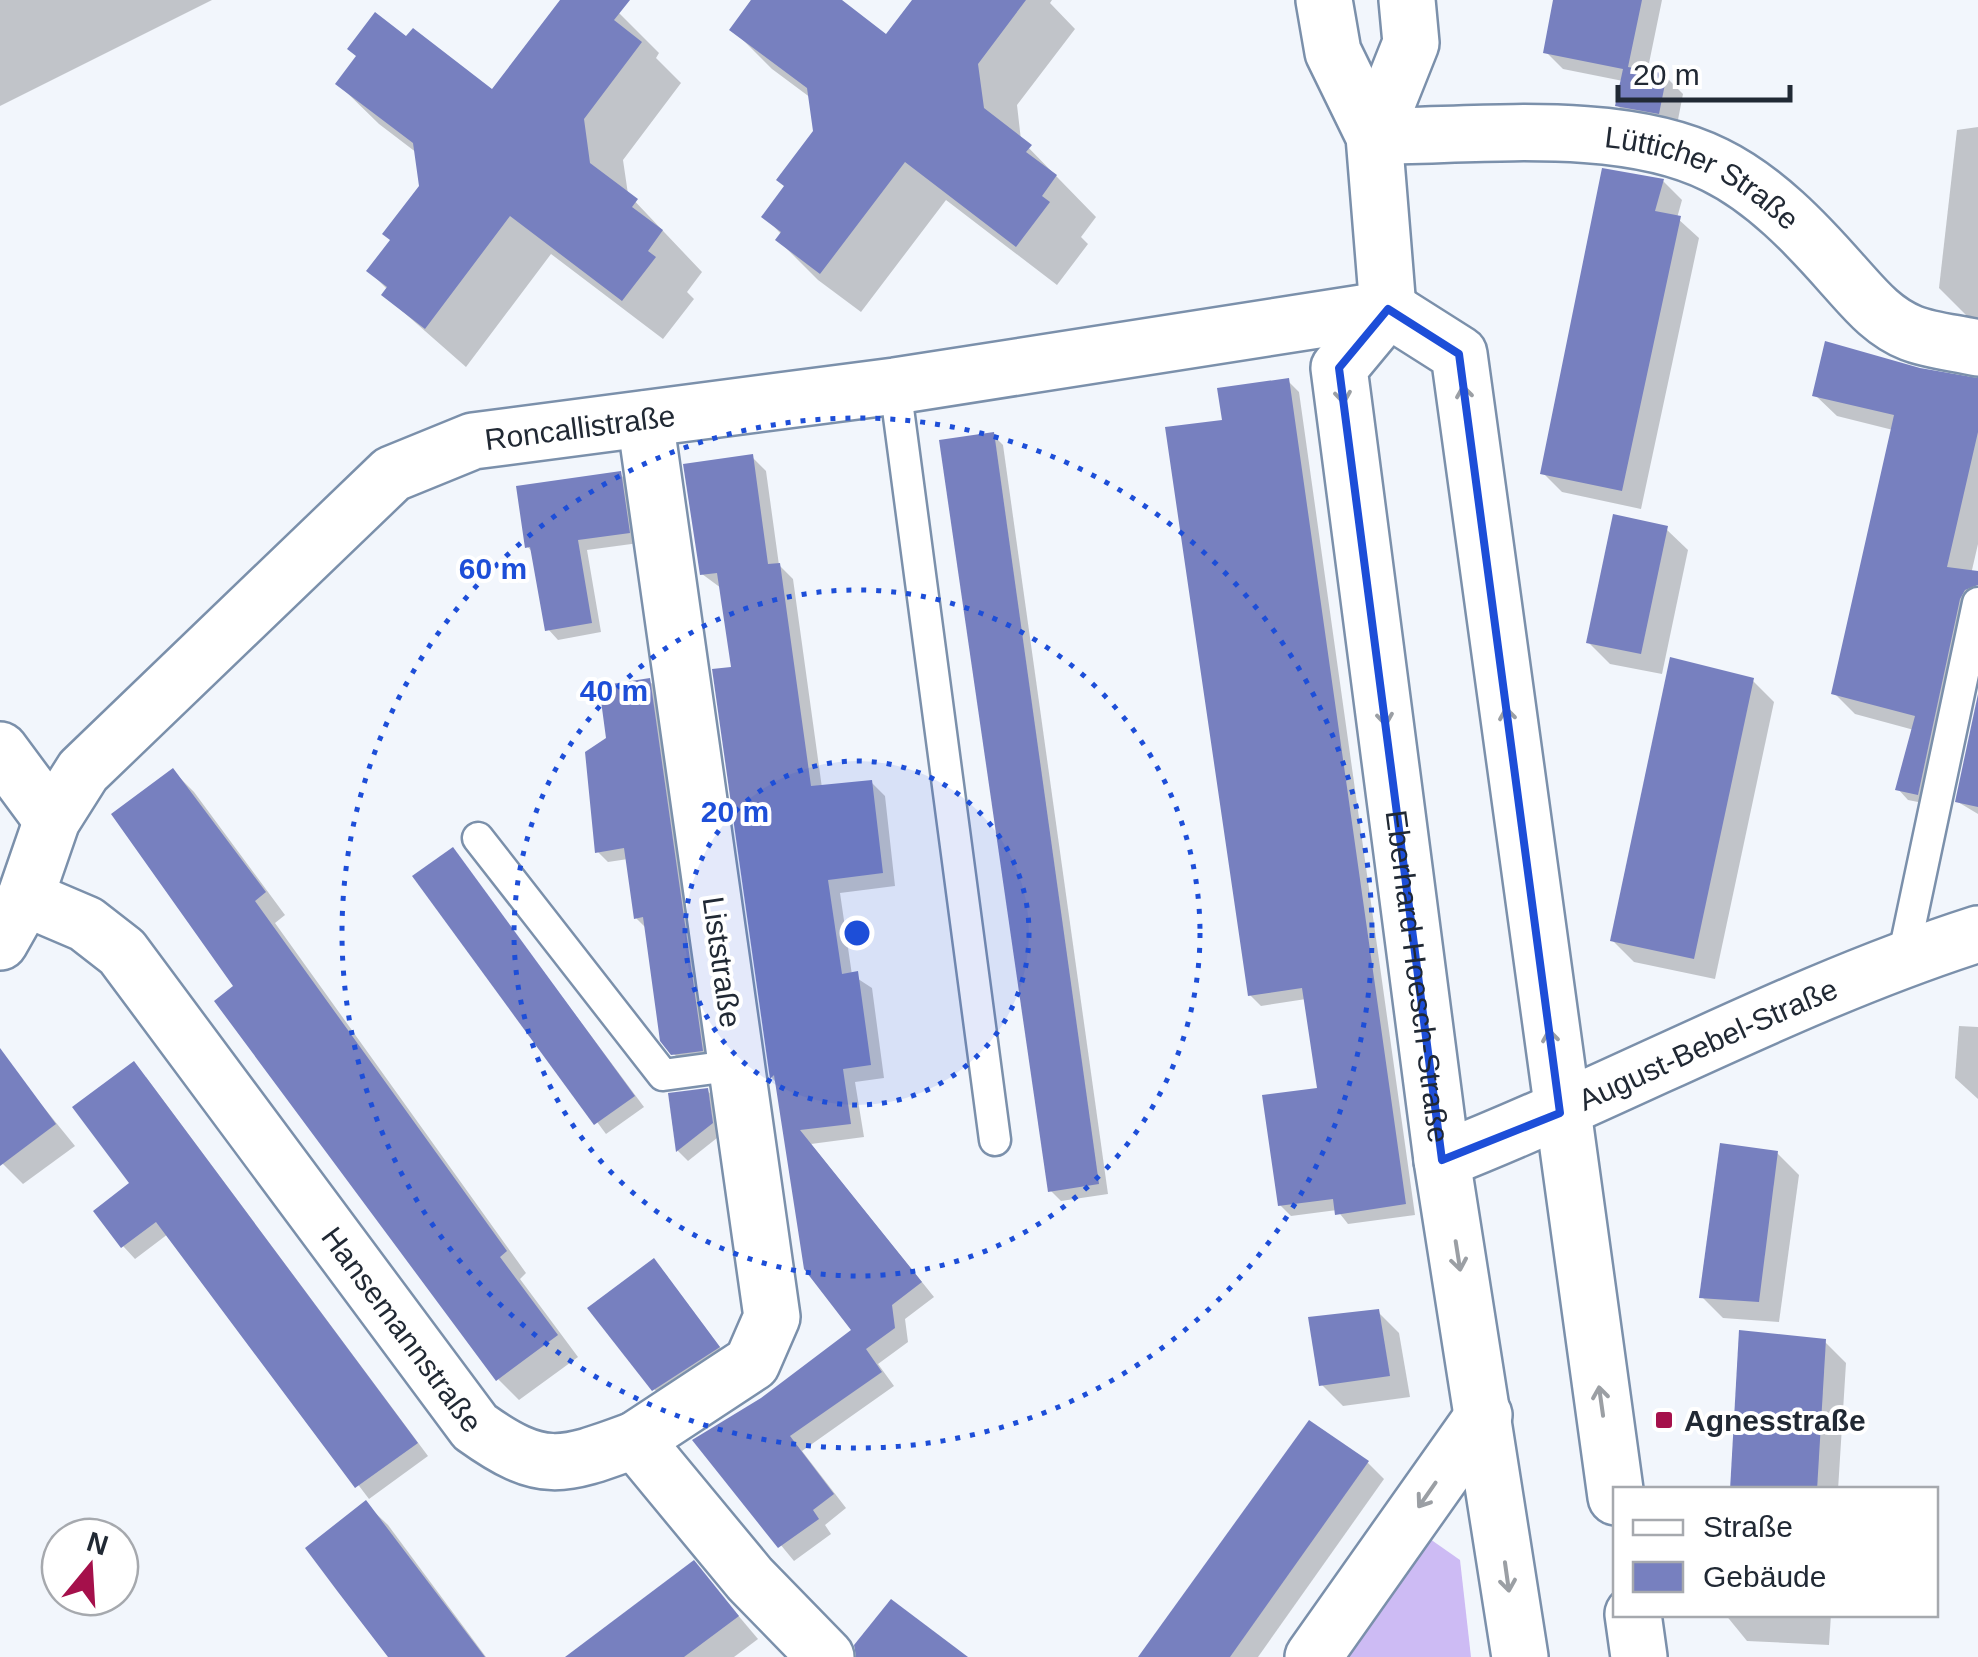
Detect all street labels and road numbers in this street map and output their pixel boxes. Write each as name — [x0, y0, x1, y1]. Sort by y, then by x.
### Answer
street label: Lütticher Straße — [1603, 120, 1806, 236]
street label: Roncallistraße — [483, 398, 677, 456]
street label: Eberhard-Hoesch-Straße — [1380, 808, 1456, 1145]
street label: Liststraße — [696, 894, 748, 1030]
street label: August-Bebel-Straße — [1573, 972, 1842, 1116]
street label: Hansemannstraße — [316, 1220, 489, 1438]

